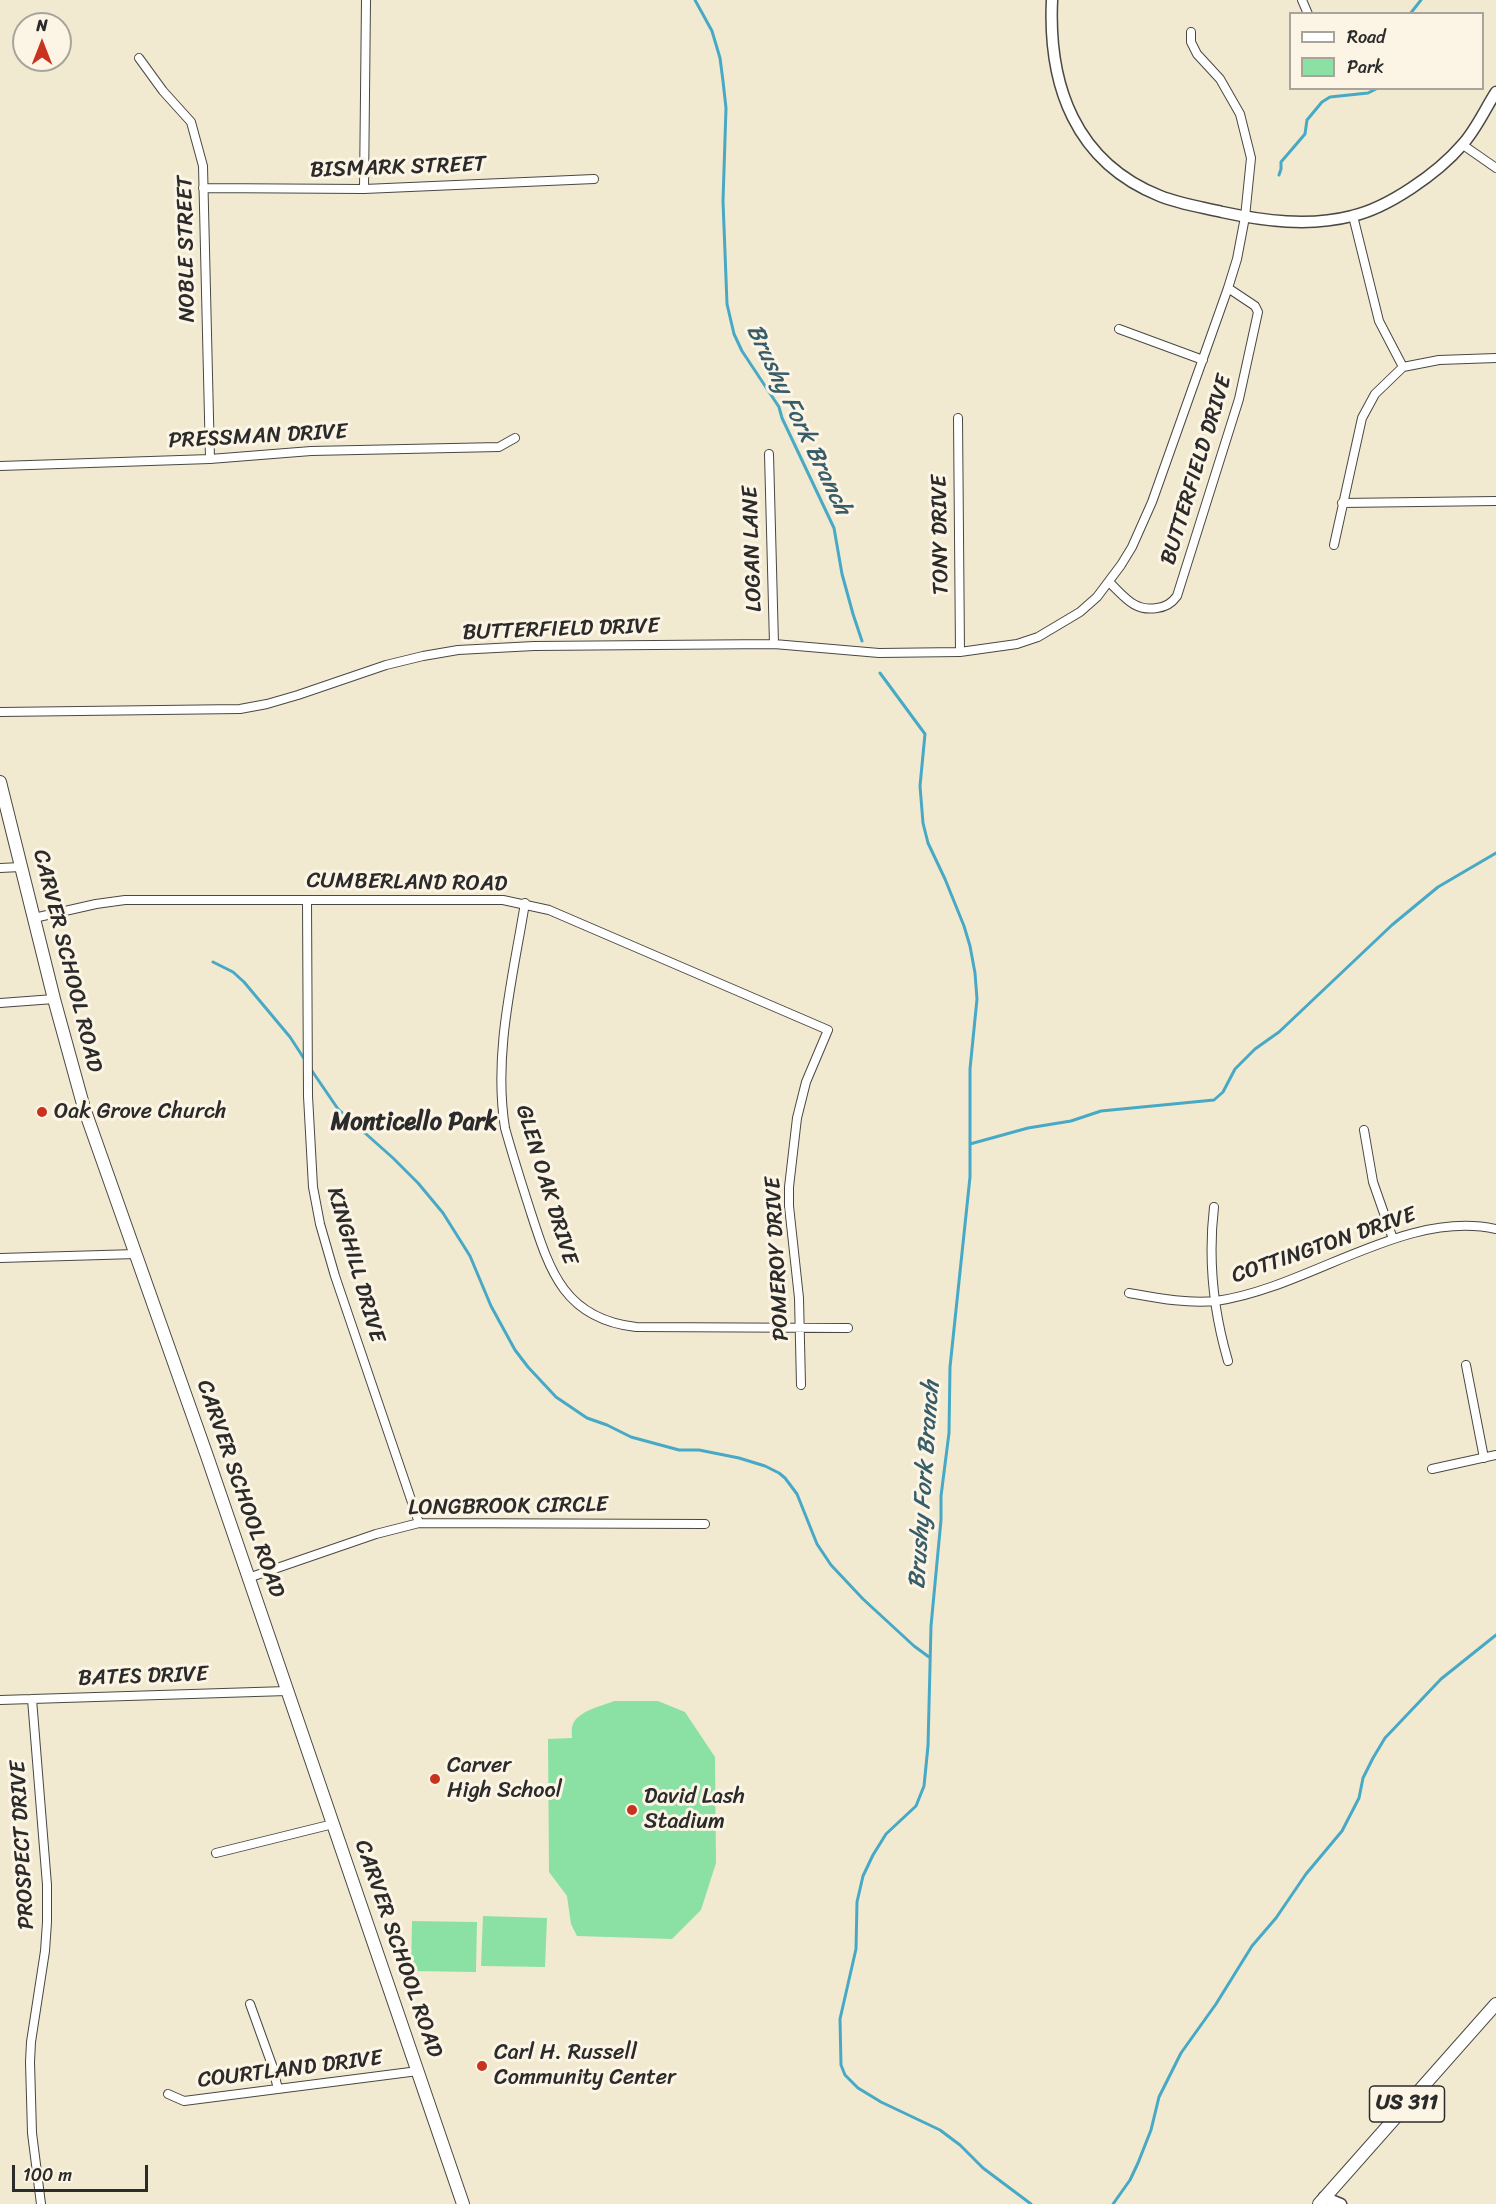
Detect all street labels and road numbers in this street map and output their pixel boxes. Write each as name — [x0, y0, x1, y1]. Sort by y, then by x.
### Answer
street label: BISMARK STREET — [309, 152, 487, 184]
street label: NOBLE STREET — [173, 175, 201, 323]
street label: BUTTERFIELD DRIVE — [1156, 372, 1238, 568]
street label: PRESSMAN DRIVE — [168, 419, 348, 455]
street label: TONY DRIVE — [927, 475, 955, 595]
street label: LOGAN LANE — [738, 486, 768, 612]
street label: BUTTERFIELD DRIVE — [462, 613, 660, 647]
street label: CARVER SCHOOL ROAD — [27, 847, 107, 1075]
street label: CUMBERLAND ROAD — [306, 868, 508, 898]
street label: GLEN OAK DRIVE — [509, 1102, 583, 1268]
street label: POMEROY DRIVE — [761, 1176, 795, 1342]
street label: KINGHILL DRIVE — [320, 1184, 390, 1346]
street label: COTTINGTON DRIVE — [1228, 1202, 1420, 1290]
street label: CARVER SCHOOL ROAD — [190, 1377, 290, 1601]
street label: LONGBROOK CIRCLE — [408, 1492, 608, 1522]
street label: BATES DRIVE — [77, 1662, 209, 1692]
street label: PROSPECT DRIVE — [5, 1760, 41, 1930]
street label: CARVER SCHOOL ROAD — [348, 1837, 448, 2061]
street label: COURTLAND DRIVE — [196, 2046, 384, 2094]
road number: US 311 — [1370, 2086, 1444, 2122]

